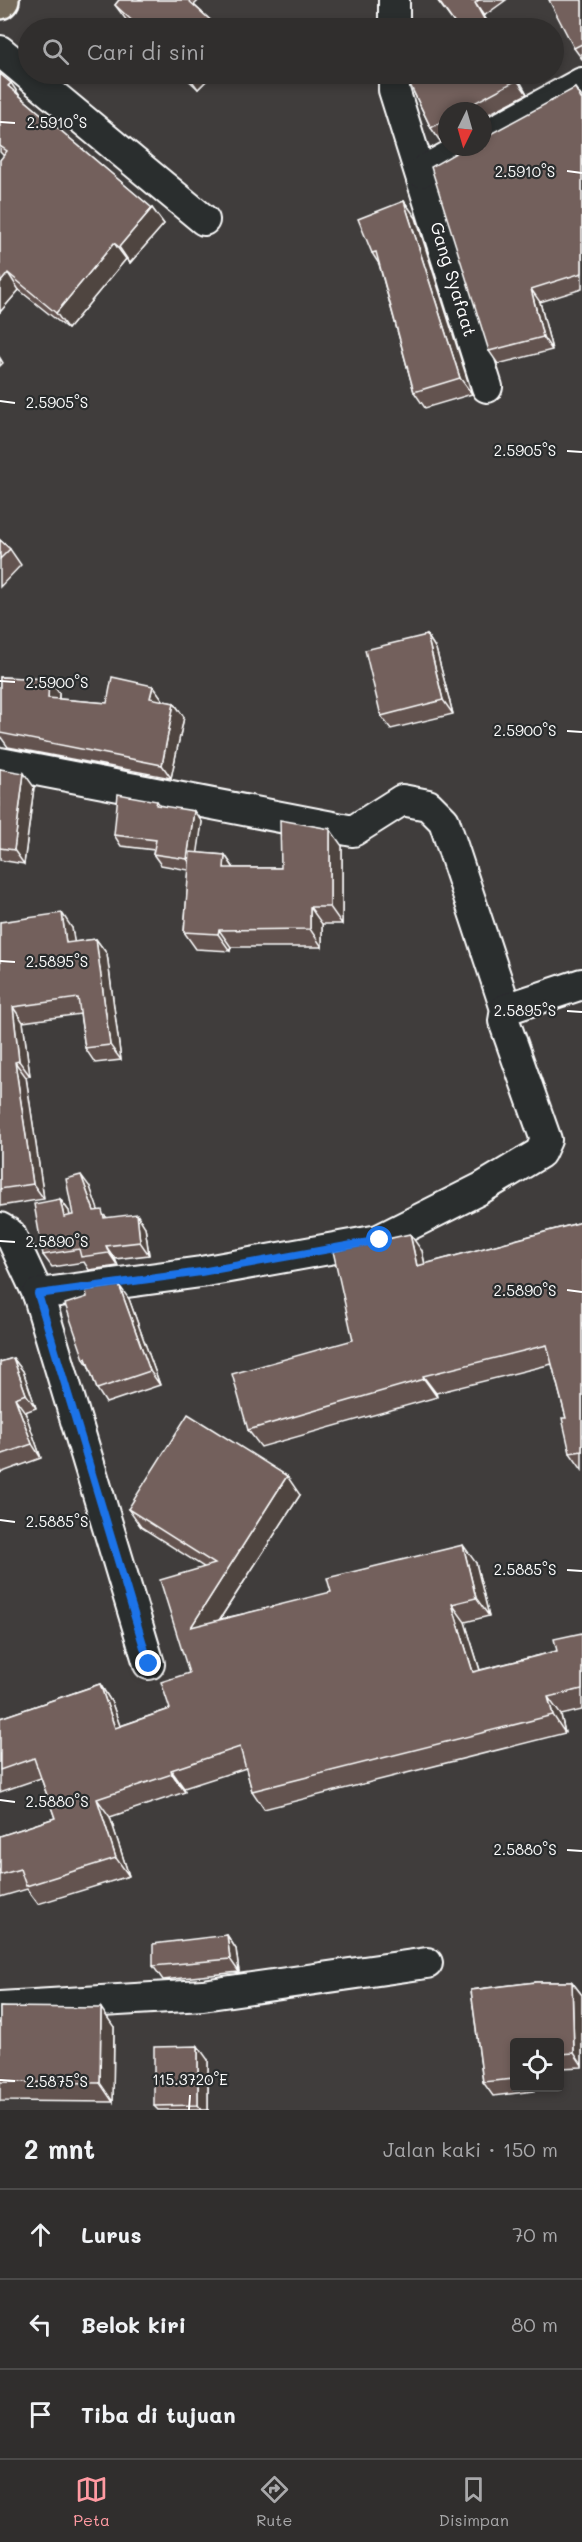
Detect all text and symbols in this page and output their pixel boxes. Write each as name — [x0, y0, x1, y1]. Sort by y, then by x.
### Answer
search box — [18, 18, 564, 84]
icon: search — [39, 35, 72, 68]
text: Cari di sini — [87, 37, 205, 66]
north arrow — [438, 102, 492, 156]
text: 2.5910°S — [27, 112, 87, 132]
text: 2.5910°S — [495, 161, 555, 181]
street label: Gang Syafaat — [425, 219, 483, 339]
text: 2.5905°S — [26, 392, 88, 412]
text: 2.5905°S — [494, 440, 556, 460]
text: 2.5900°S — [25, 672, 89, 692]
text: 2.5900°S — [493, 720, 557, 740]
text: 2.5895°S — [26, 951, 88, 971]
text: 2.5895°S — [494, 1000, 556, 1020]
route start — [366, 1226, 392, 1252]
text: 2.5890°S — [26, 1231, 88, 1251]
text: 2.5890°S — [494, 1280, 556, 1300]
text: 2.5885°S — [26, 1511, 88, 1531]
text: 2.5885°S — [494, 1559, 556, 1579]
route end — [135, 1650, 161, 1676]
text: 2.5880°S — [25, 1791, 89, 1811]
text: 2.5880°S — [493, 1839, 557, 1859]
map controls — [510, 2038, 564, 2092]
button: locate — [510, 2038, 564, 2092]
text: 115.3720°E — [152, 2069, 228, 2089]
text: 2.5875°S — [26, 2071, 88, 2091]
text: 2 mnt — [24, 2132, 95, 2166]
text: Jalan kaki · 150 m — [383, 2136, 558, 2162]
icon: ahead — [24, 2218, 57, 2251]
text: Lurus — [81, 2220, 142, 2249]
text: 70 m — [512, 2221, 558, 2247]
icon: left — [24, 2308, 57, 2341]
text: Belok kiri — [81, 2310, 186, 2339]
text: 80 m — [511, 2311, 558, 2337]
icon: arrive — [24, 2398, 57, 2431]
text: Tiba di tujuan — [81, 2400, 236, 2429]
tab: Peta — [73, 2473, 110, 2530]
tab: Rute — [256, 2473, 292, 2530]
tab: Disimpan — [439, 2473, 509, 2530]

